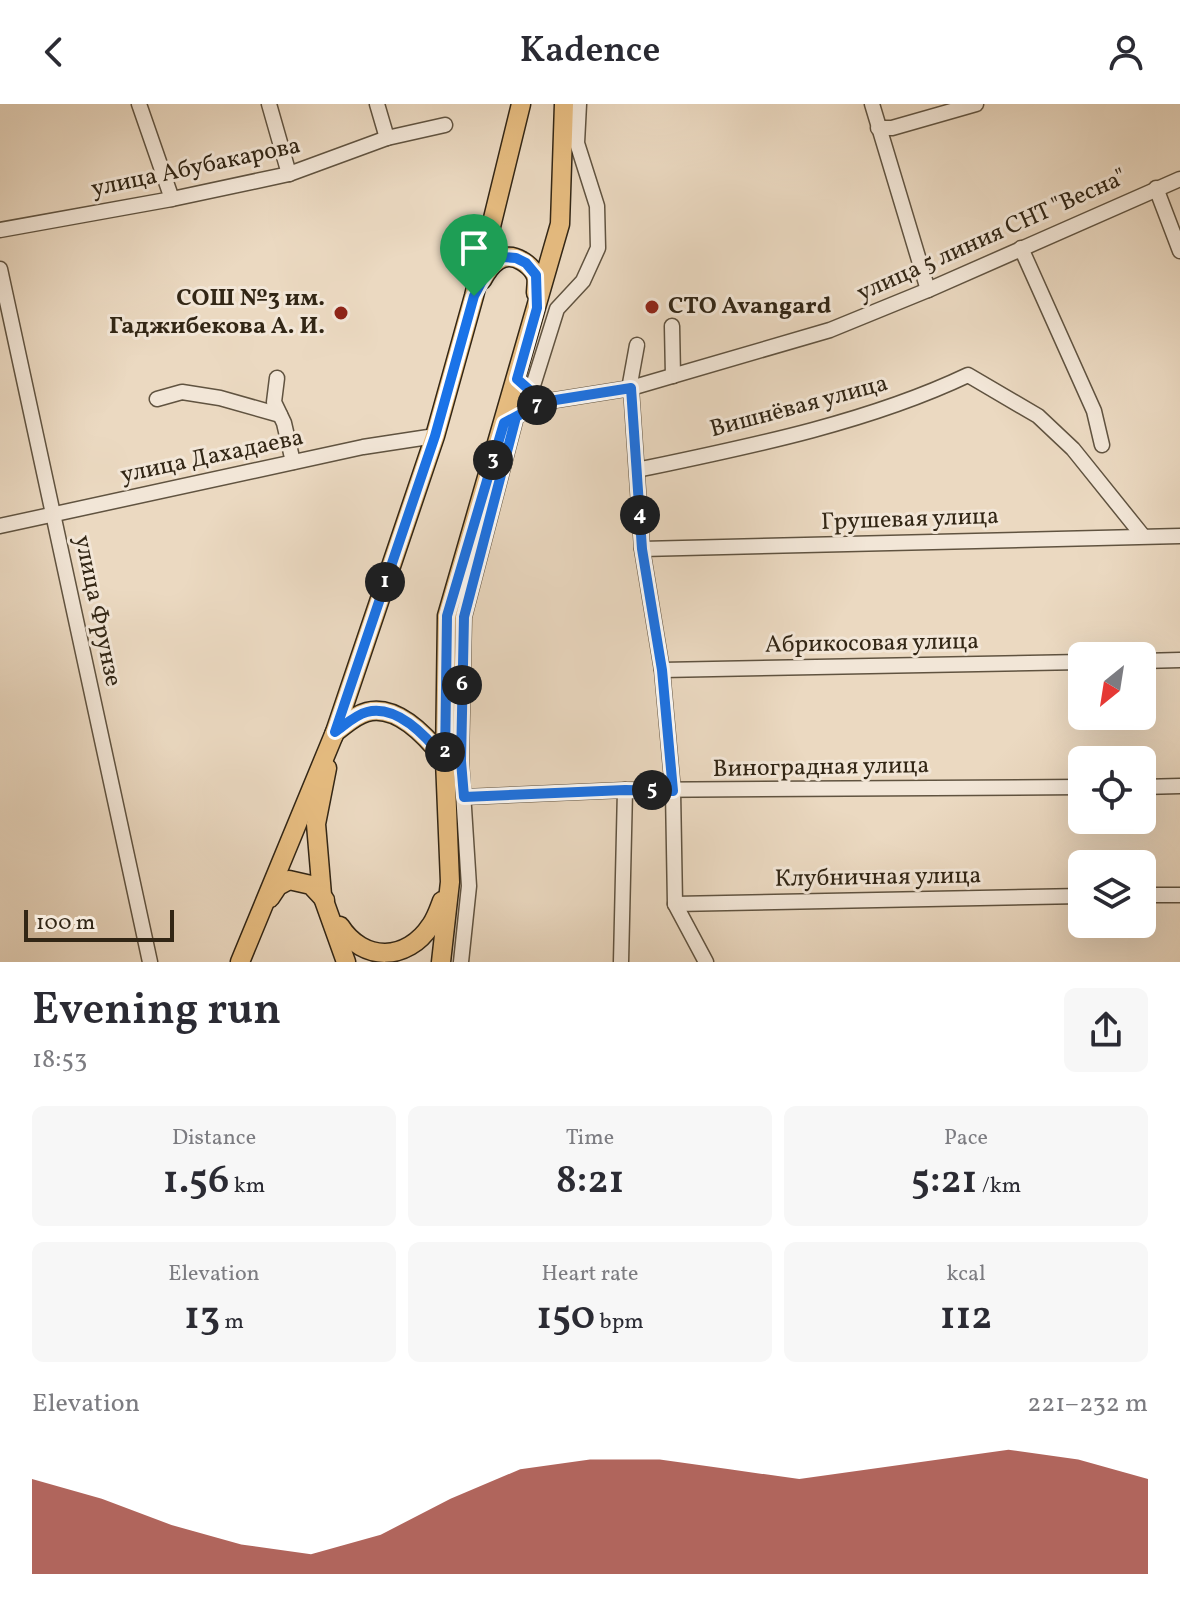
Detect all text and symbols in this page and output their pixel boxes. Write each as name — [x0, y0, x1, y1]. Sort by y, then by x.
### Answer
text: Kadence — [520, 27, 660, 77]
icon: back — [32, 30, 76, 74]
icon: person — [1104, 30, 1148, 74]
street label: улица Абубакарова — [88, 129, 304, 207]
street label: улица 5 линия СНТ "Весна" — [852, 161, 1132, 311]
pin — [440, 214, 508, 296]
icon: arrive — [452, 226, 496, 270]
place label: СОШ №3 им. Гаджибекова А. И. — [109, 282, 325, 344]
place label: СТО Avangard — [668, 290, 832, 324]
marker: СТО Avangard — [643, 298, 661, 316]
marker: СОШ №3 им. Гаджибекова А. И. — [332, 304, 350, 322]
street label: Вишнёвая улица — [706, 367, 892, 447]
pin: 7 — [517, 385, 557, 425]
text: 7 — [532, 389, 542, 420]
street label: улица Дахадаева — [117, 421, 307, 493]
pin: 3 — [473, 440, 513, 480]
text: 3 — [487, 444, 499, 475]
pin: 4 — [620, 495, 660, 535]
text: 4 — [633, 499, 647, 530]
street label: Грушевая улица — [821, 500, 999, 540]
street label: улица Фрунзе — [64, 532, 130, 690]
pin: 1 — [365, 562, 405, 602]
text: 1 — [381, 566, 389, 597]
street label: Абрикосовая улица — [765, 625, 979, 663]
north arrow — [1068, 642, 1156, 730]
map controls — [1068, 642, 1156, 938]
pin: 6 — [442, 665, 482, 705]
text: 6 — [456, 669, 468, 700]
pin: 2 — [425, 732, 465, 772]
text: 2 — [439, 736, 451, 767]
button: locate — [1068, 746, 1156, 834]
street label: Виноградная улица — [712, 749, 930, 787]
pin: 5 — [632, 770, 672, 810]
text: 5 — [647, 774, 657, 805]
button: layers — [1068, 850, 1156, 938]
street label: Клубничная улица — [774, 859, 982, 897]
scale bar — [24, 906, 174, 942]
text: 100 m — [36, 908, 95, 939]
text: Evening run — [32, 981, 281, 1042]
button: share — [1064, 988, 1148, 1072]
text: 18:53 — [32, 1042, 87, 1078]
text: Distance — [172, 1123, 256, 1154]
text: Time — [566, 1123, 614, 1154]
text: Pace — [944, 1123, 988, 1154]
text: 1.56 — [163, 1154, 229, 1210]
text: 8:21 — [556, 1154, 624, 1210]
text: 5:21 — [911, 1154, 977, 1210]
text: km — [229, 1171, 265, 1202]
text: /km — [977, 1171, 1021, 1202]
text: Elevation — [168, 1259, 260, 1290]
text: Heart rate — [541, 1259, 639, 1290]
text: kcal — [946, 1259, 986, 1290]
text: 13 — [184, 1290, 220, 1346]
text: 150 — [536, 1290, 595, 1346]
text: 112 — [940, 1290, 992, 1346]
text: m — [220, 1307, 244, 1338]
text: bpm — [595, 1307, 644, 1338]
text: Elevation — [32, 1386, 140, 1422]
text: 221–232 m — [1027, 1386, 1148, 1422]

